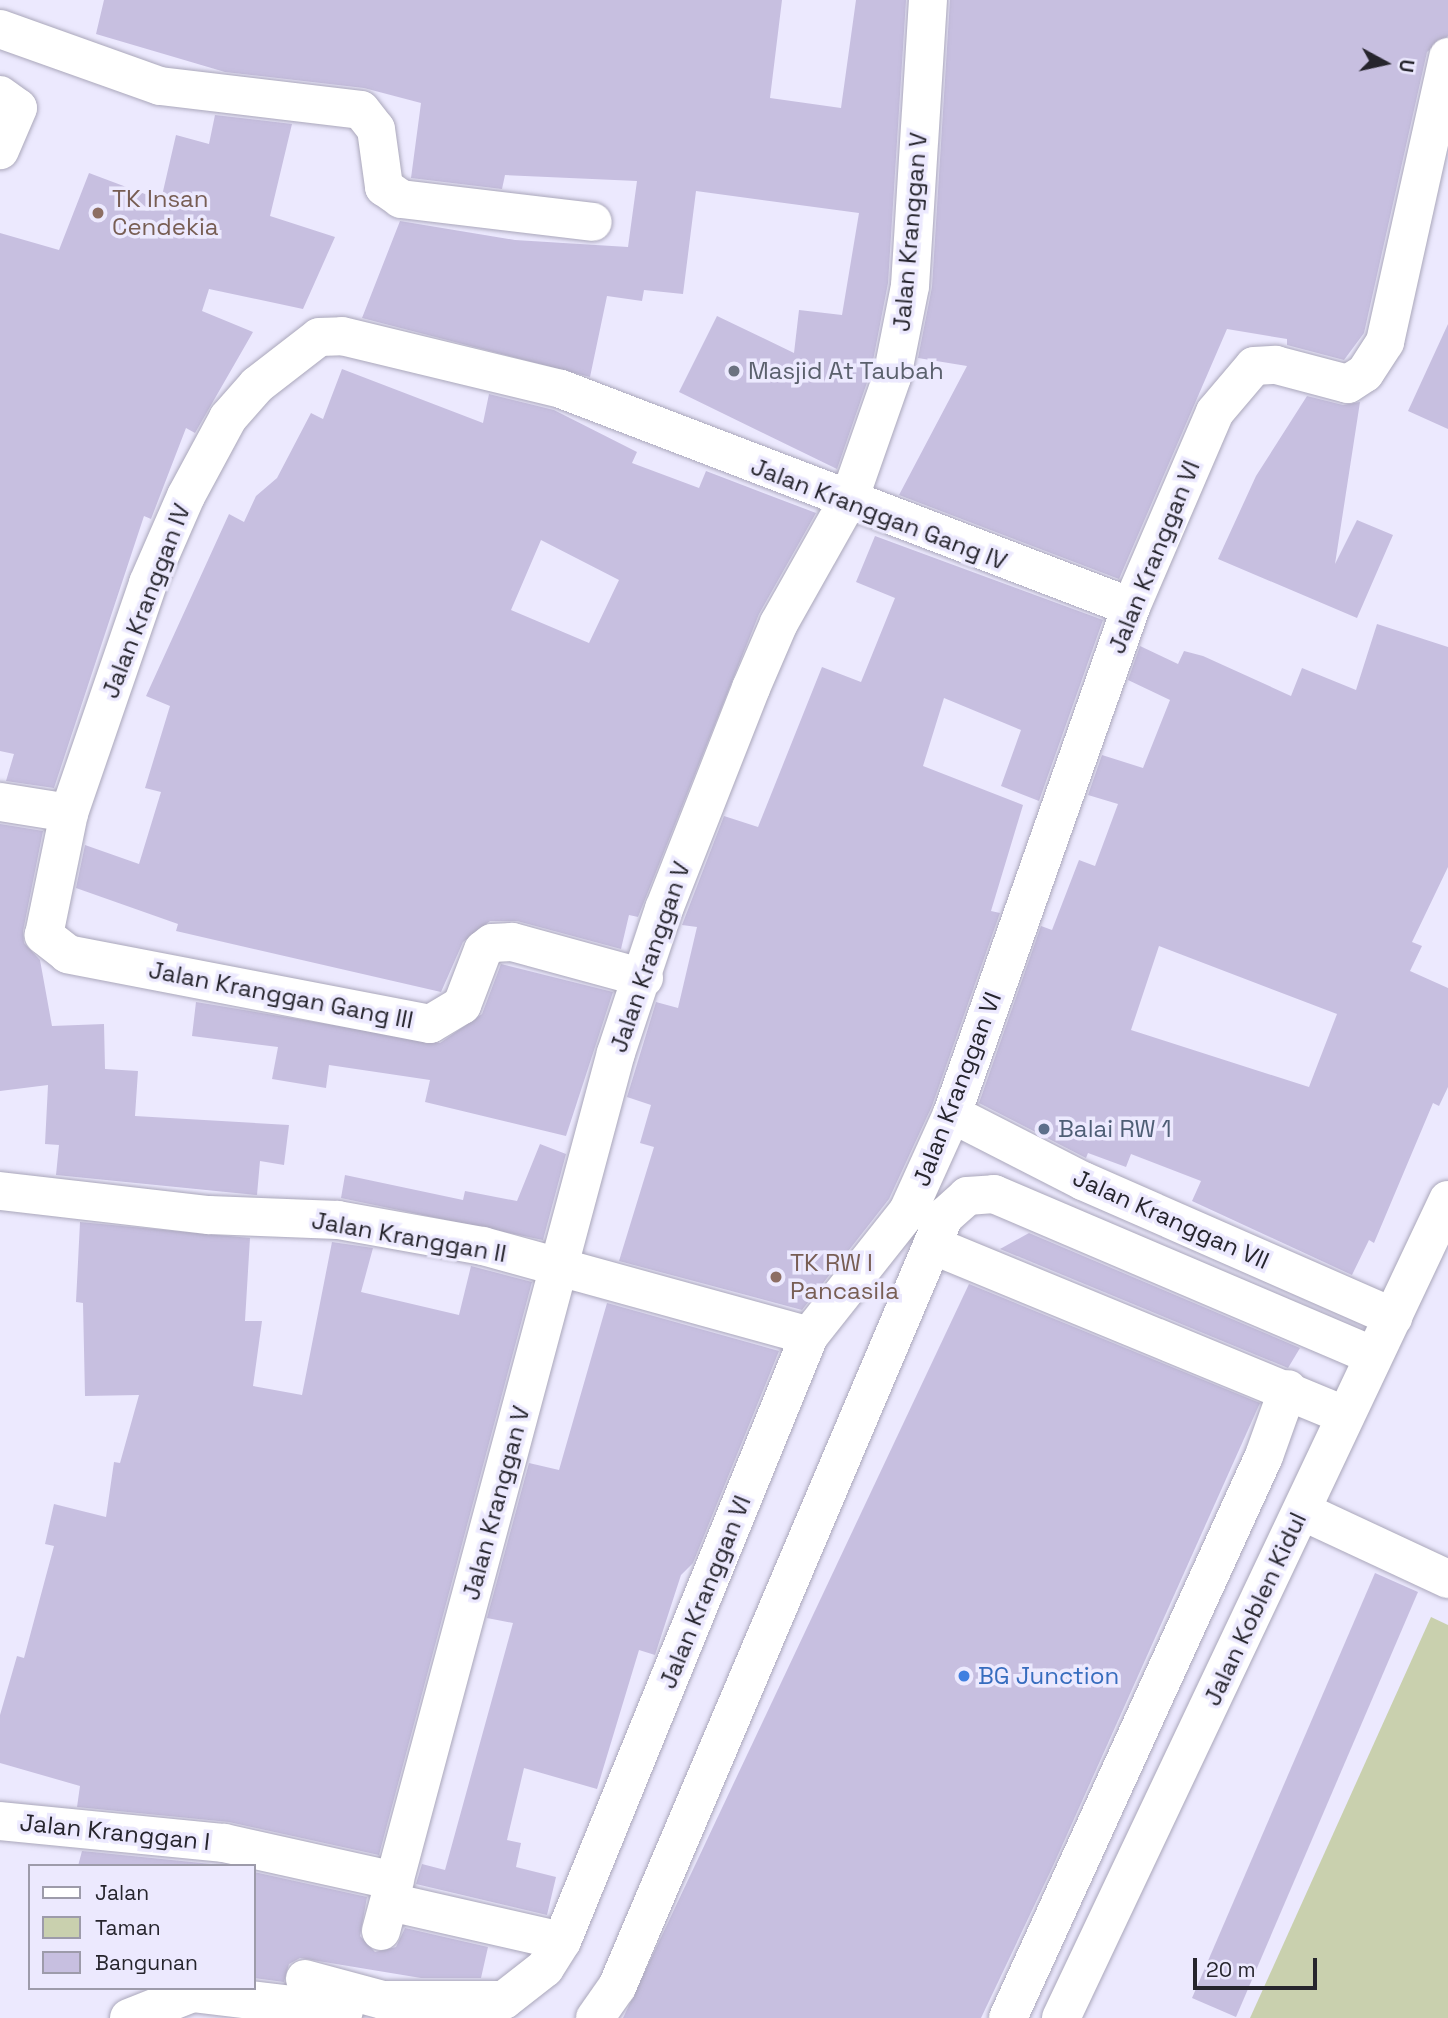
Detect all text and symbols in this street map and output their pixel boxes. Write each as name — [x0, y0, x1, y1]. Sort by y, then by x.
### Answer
north arrow — [1350, 28, 1420, 98]
text: U — [1393, 58, 1420, 74]
street label: Jalan Kranggan V — [887, 131, 933, 333]
place label: TK Insan Cendekia — [112, 185, 219, 241]
marker: TK Insan Cendekia — [90, 205, 106, 221]
place label: Masjid At Taubah — [748, 357, 945, 385]
marker: Masjid At Taubah — [726, 363, 742, 379]
street label: Jalan Kranggan Gang IV — [747, 452, 1011, 576]
street label: Jalan Kranggan VI — [1102, 456, 1206, 658]
street label: Jalan Kranggan IV — [96, 500, 196, 702]
street label: Jalan Kranggan V — [604, 858, 696, 1056]
street label: Jalan Kranggan Gang III — [146, 955, 416, 1035]
street label: Jalan Kranggan VI — [907, 988, 1007, 1190]
place label: Balai RW 1 — [1058, 1115, 1172, 1143]
marker: Balai RW 1 — [1036, 1121, 1052, 1137]
street label: Jalan Kranggan VII — [1068, 1163, 1274, 1275]
street label: Jalan Kranggan II — [309, 1206, 509, 1268]
place label: TK RW I Pancasila — [790, 1249, 899, 1305]
marker: TK RW I Pancasila — [768, 1269, 784, 1285]
street label: Jalan Kranggan V — [456, 1403, 536, 1603]
street label: Jalan Kranggan VI — [653, 1491, 757, 1693]
street label: Jalan Koblen Kidul — [1198, 1508, 1312, 1710]
place label: BG Junction — [978, 1662, 1119, 1690]
marker: BG Junction — [956, 1668, 972, 1684]
street label: Jalan Kranggan I — [18, 1808, 212, 1856]
legend — [28, 1864, 256, 1990]
text: Jalan — [95, 1879, 149, 1906]
text: Taman — [95, 1914, 161, 1941]
scale bar — [1196, 1944, 1320, 1988]
text: Bangunan — [95, 1949, 198, 1976]
text: 20 m — [1206, 1956, 1256, 1983]

